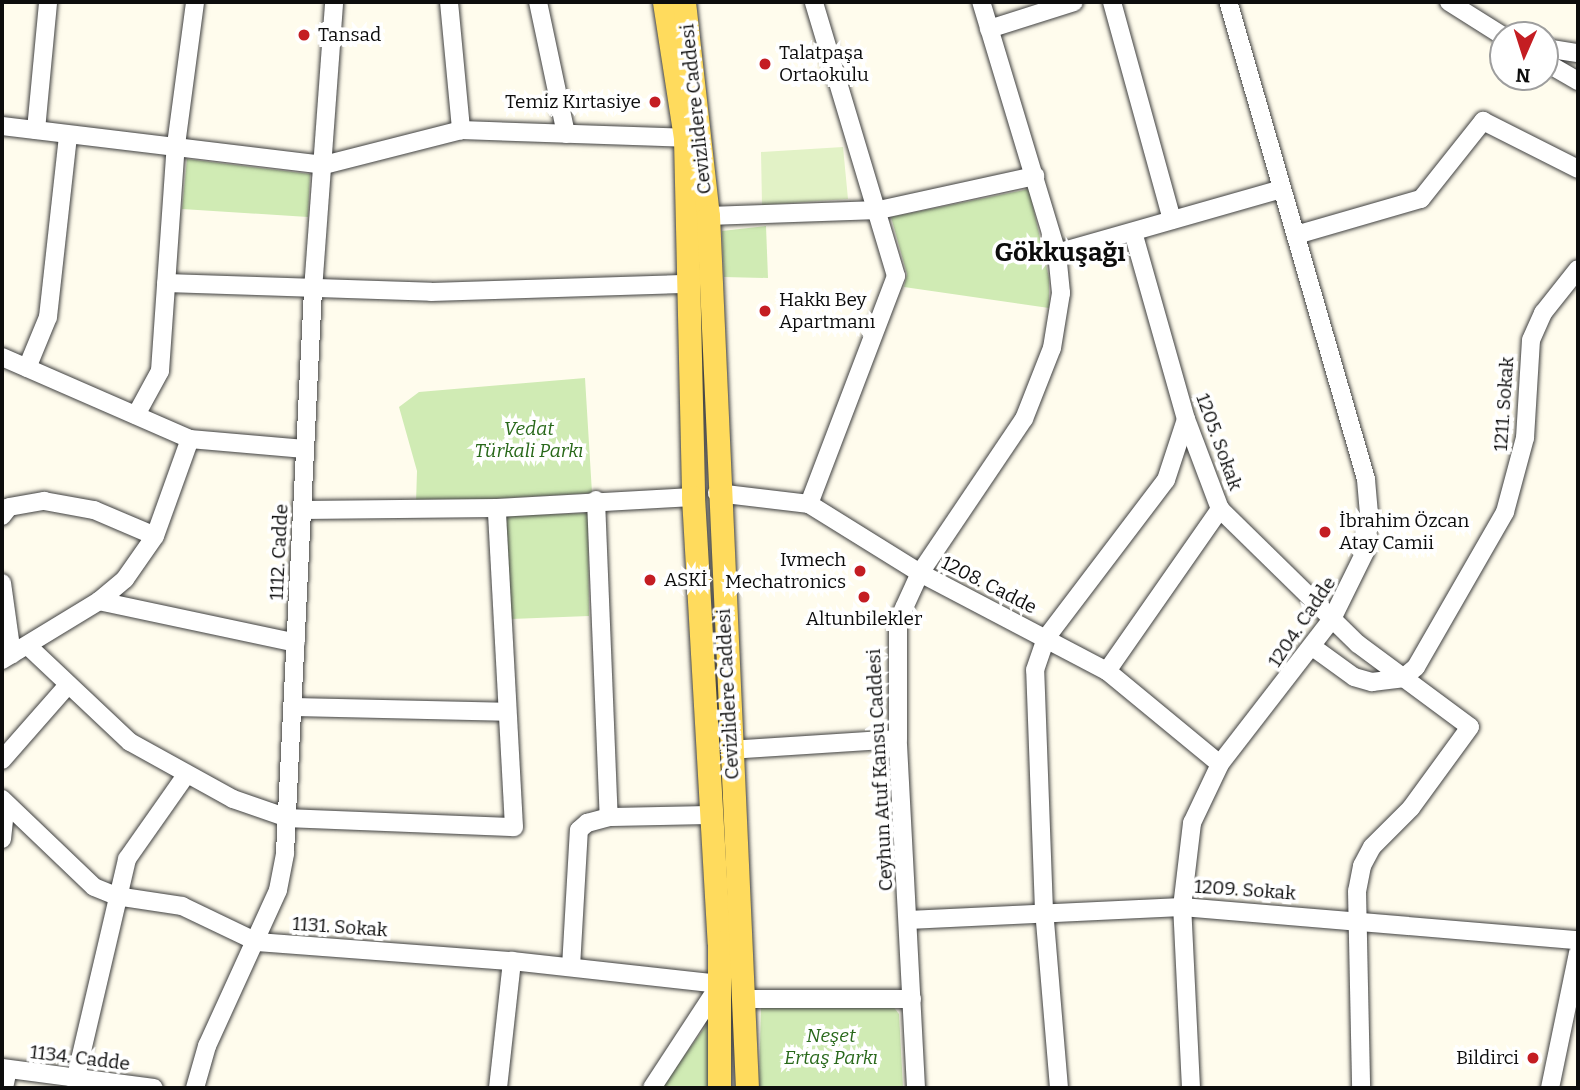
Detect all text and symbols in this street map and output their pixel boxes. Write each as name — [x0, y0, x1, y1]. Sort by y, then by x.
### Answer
north arrow — [1489, 21, 1559, 91]
street label: Cevizlidere Caddesi — [676, 23, 716, 195]
place label: Tansad — [318, 24, 381, 46]
marker: Tansad — [296, 27, 312, 43]
place label: Talatpaşa Ortaokulu — [779, 42, 869, 86]
marker: Talatpaşa Ortaokulu — [757, 56, 773, 72]
text: N — [1515, 64, 1531, 87]
place label: Temiz Kırtasiye — [505, 91, 641, 113]
marker: Temiz Kırtasiye — [647, 94, 663, 110]
district label: Gökkuşağı — [994, 237, 1126, 269]
place label: Hakkı Bey Apartmanı — [779, 289, 875, 333]
marker: Hakkı Bey Apartmanı — [757, 303, 773, 319]
street label: 1211. Sokak — [1489, 356, 1519, 452]
street label: 1205. Sokak — [1191, 391, 1247, 493]
park label: Vedat Türkali Parkı — [474, 418, 584, 462]
street label: 1112. Cadde — [265, 503, 293, 601]
place label: İbrahim Özcan Atay Camii — [1339, 510, 1469, 554]
marker: İbrahim Özcan Atay Camii — [1317, 524, 1333, 540]
place label: Ivmech Mechatronics — [725, 549, 846, 593]
street label: 1208. Cadde — [938, 551, 1040, 619]
marker: Ivmech Mechatronics — [852, 563, 868, 579]
place label: ASKİ — [664, 569, 708, 591]
marker: ASKİ — [642, 572, 658, 588]
street label: 1204. Cadde — [1263, 572, 1341, 672]
marker: Altunbilekler — [856, 589, 872, 605]
street label: Cevizlidere Caddesi — [712, 608, 744, 780]
place label: Altunbilekler — [806, 608, 922, 630]
street label: Ceyhun Atuf Kansu Caddesi — [862, 648, 898, 892]
street label: 1209. Sokak — [1193, 875, 1297, 905]
street label: 1131. Sokak — [292, 912, 388, 942]
park label: Neşet Ertaş Parkı — [784, 1025, 878, 1069]
street label: 1134. Cadde — [29, 1041, 131, 1075]
place label: Bildirci — [1456, 1047, 1519, 1069]
marker: Bildirci — [1525, 1050, 1541, 1066]

